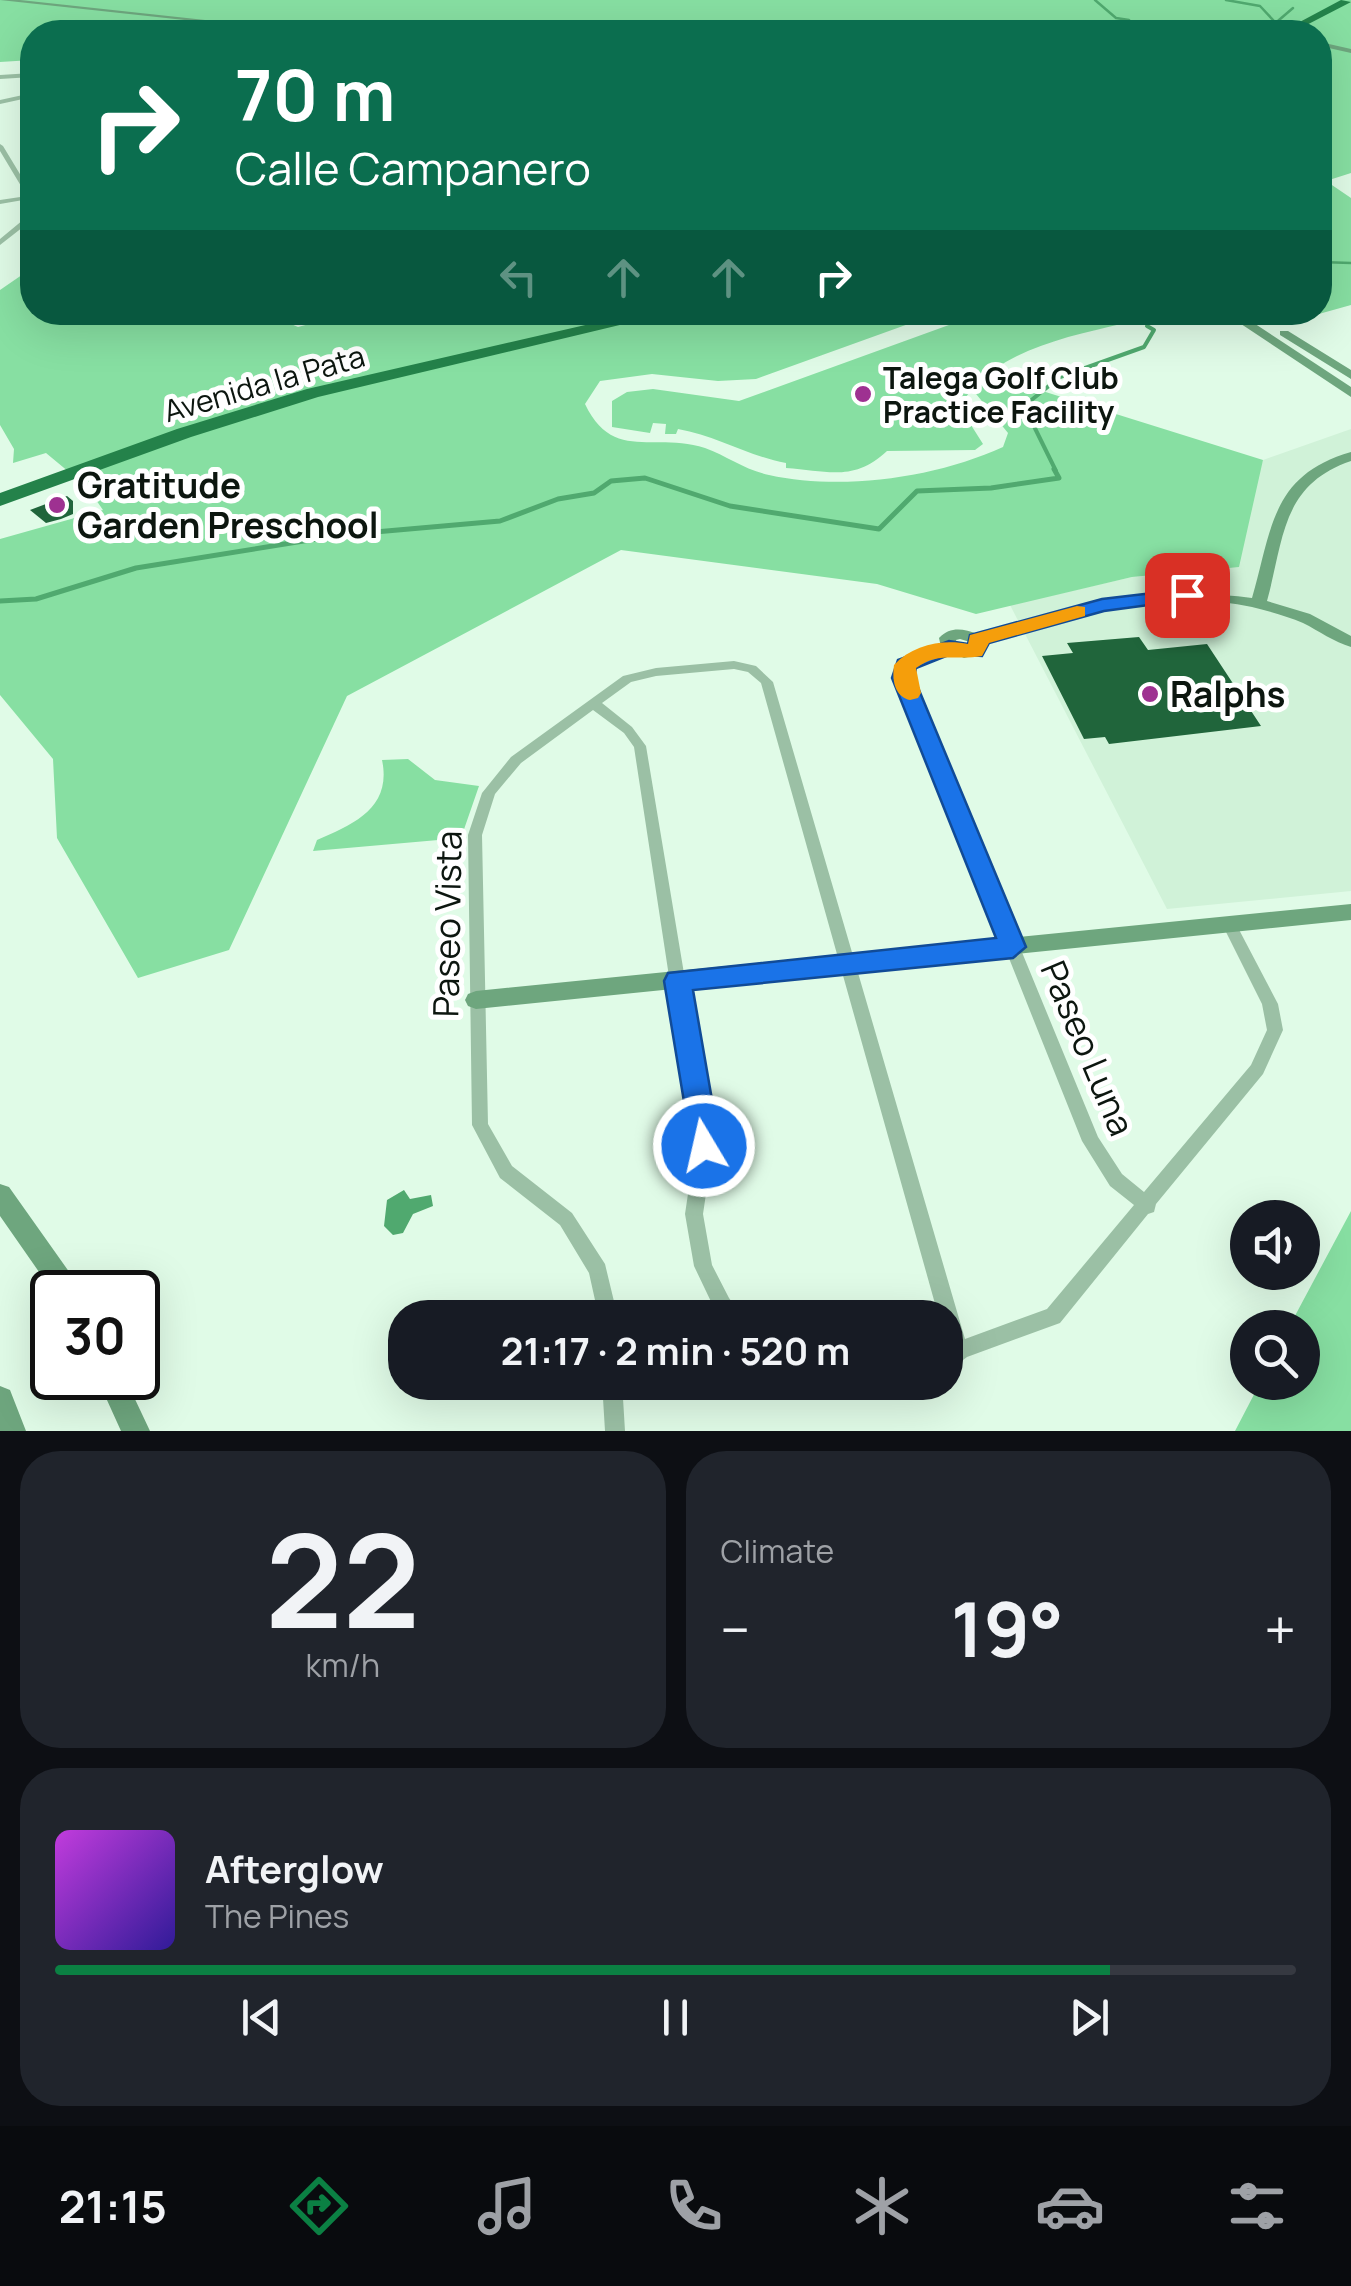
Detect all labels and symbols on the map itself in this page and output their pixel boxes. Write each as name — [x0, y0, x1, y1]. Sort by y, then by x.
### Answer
street label: Avenida la Pata — [159, 335, 369, 431]
place label: Talega Golf Club Practice Facility — [883, 357, 1119, 432]
marker: Talega Golf Club Practice Facility — [852, 383, 874, 405]
place label: Gratitude Garden Preschool — [77, 461, 379, 549]
marker: Gratitude Garden Preschool — [46, 494, 68, 516]
pin — [1145, 553, 1230, 638]
place label: Ralphs — [1170, 670, 1285, 718]
marker: Ralphs — [1139, 683, 1161, 705]
street label: Paseo Vista — [421, 830, 473, 1018]
street label: Paseo Luna — [1030, 953, 1146, 1143]
position arrow — [652, 1094, 756, 1198]
speed limit sign: 30 — [30, 1270, 160, 1400]

